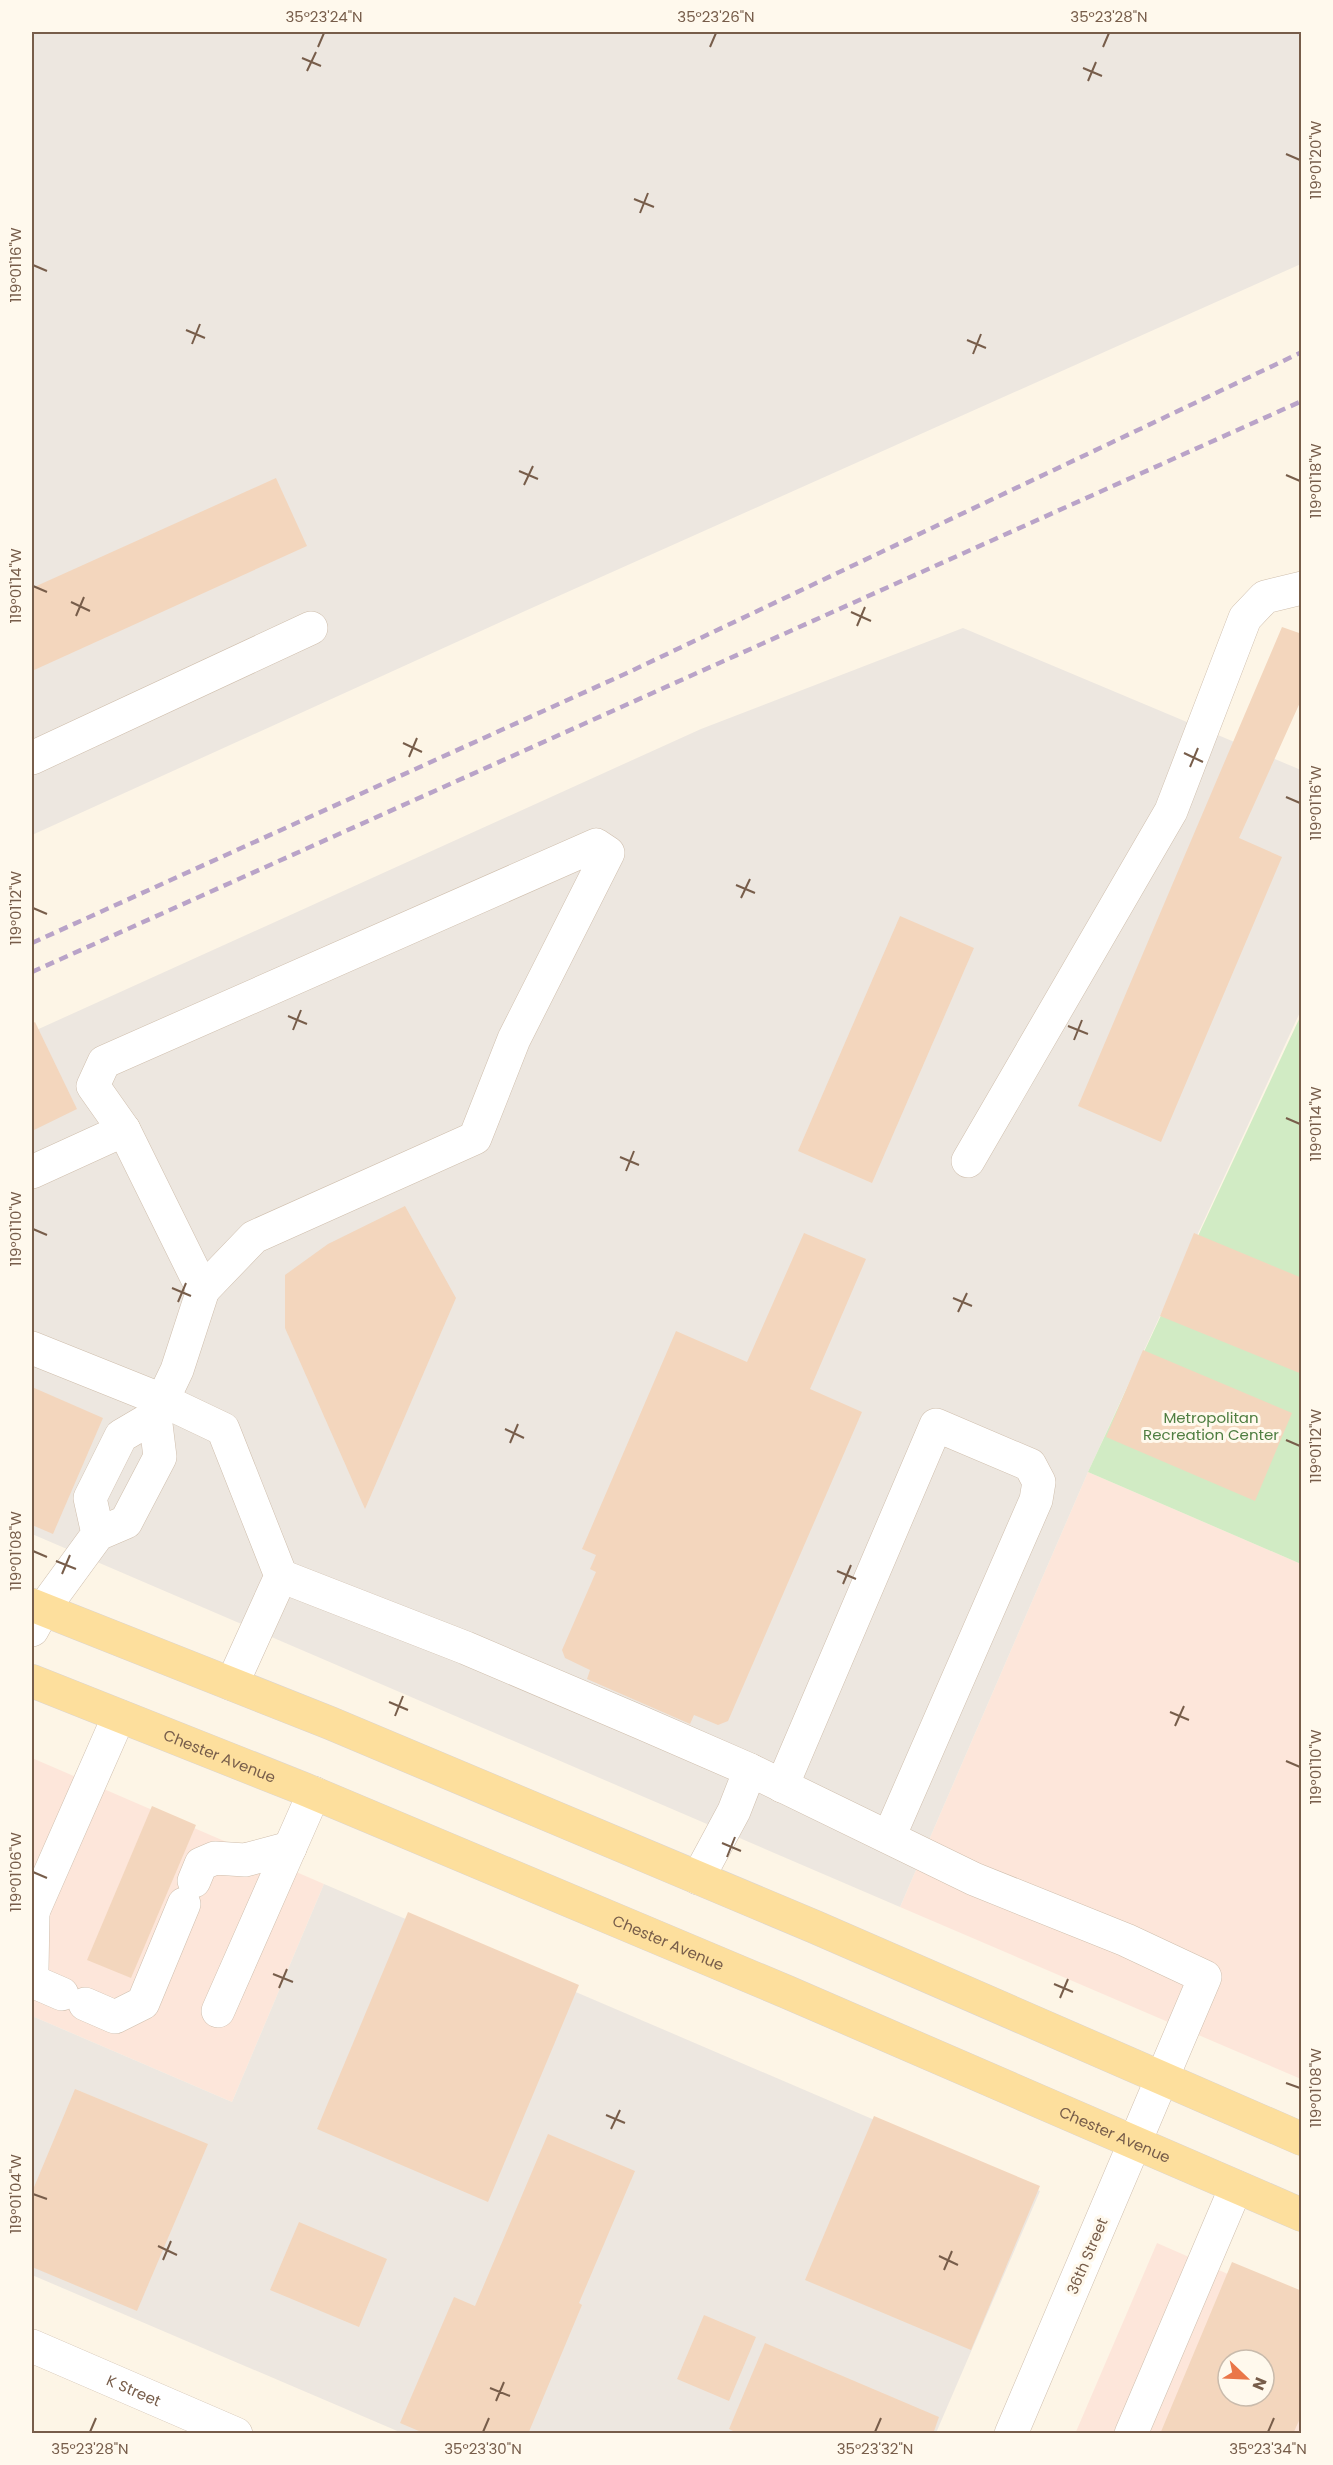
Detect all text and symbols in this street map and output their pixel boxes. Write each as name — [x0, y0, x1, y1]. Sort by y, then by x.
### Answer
text: 35°23'24"N — [285, 6, 363, 27]
text: 35°23'26"N — [677, 6, 755, 27]
text: 35°23'28"N — [1070, 6, 1148, 27]
text: 119°01'20"W — [1305, 120, 1326, 199]
text: 119°01'16"W — [5, 227, 26, 303]
text: 119°01'18"W — [1305, 443, 1326, 519]
text: 119°01'14"W — [5, 548, 26, 624]
text: 119°01'16"W — [1305, 765, 1326, 841]
text: 119°01'12"W — [5, 871, 26, 945]
text: 119°01'14"W — [1305, 1086, 1326, 1162]
text: 119°01'10"W — [5, 1191, 26, 1267]
park label: Metropolitan Recreation Center — [1143, 1407, 1279, 1445]
text: 119°01'12"W — [1305, 1409, 1326, 1483]
text: 119°01'08"W — [5, 1511, 26, 1591]
street label: Chester Avenue — [160, 1724, 279, 1787]
text: 119°01'10"W — [1305, 1729, 1326, 1805]
text: 119°01'06"W — [5, 1832, 26, 1912]
street label: Chester Avenue — [609, 1909, 727, 1975]
text: 119°01'08"W — [1305, 2048, 1326, 2128]
street label: Chester Avenue — [1056, 2101, 1174, 2167]
text: 119°01'04"W — [5, 2154, 26, 2234]
street label: 36th Street — [1061, 2214, 1113, 2298]
north arrow — [1216, 2348, 1276, 2408]
street label: K Street — [104, 2369, 164, 2411]
text: N — [1246, 2374, 1272, 2394]
text: 35°23'28"N — [51, 2438, 129, 2459]
text: 35°23'30"N — [444, 2438, 522, 2459]
text: 35°23'32"N — [837, 2438, 913, 2459]
text: 35°23'34"N — [1229, 2438, 1307, 2459]

